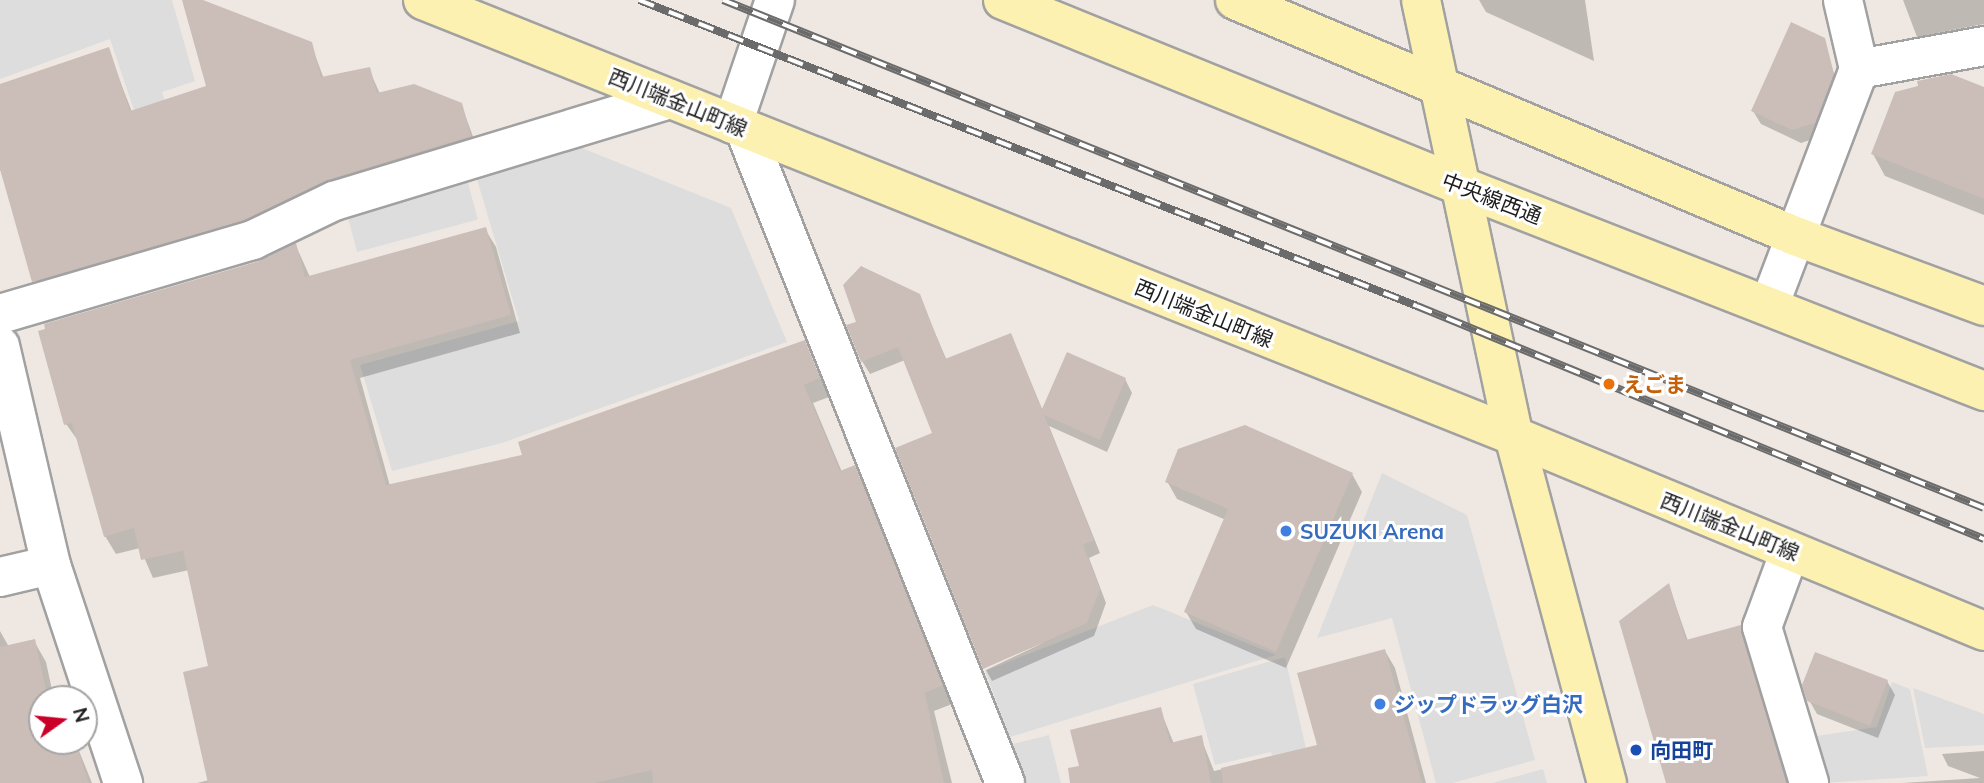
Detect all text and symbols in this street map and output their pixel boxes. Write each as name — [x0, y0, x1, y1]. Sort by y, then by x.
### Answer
street label: 西川端金山町線 — [605, 63, 751, 141]
street label: 中央線西通 — [1438, 167, 1546, 229]
street label: 西川端金山町線 — [1131, 274, 1277, 352]
place label: えごま — [1623, 371, 1686, 397]
marker: えごま — [1601, 376, 1617, 392]
street label: 西川端金山町線 — [1657, 487, 1803, 565]
place label: SUZUKI Arena — [1300, 518, 1444, 544]
marker: SUZUKI Arena — [1278, 523, 1294, 539]
north arrow — [28, 685, 98, 755]
place label: ジップドラッグ白沢 — [1394, 691, 1583, 717]
marker: ジップドラッグ白沢 — [1372, 696, 1388, 712]
text: N — [68, 705, 95, 725]
place label: 向田町 — [1650, 737, 1713, 763]
marker: 向田町 — [1628, 742, 1644, 758]

